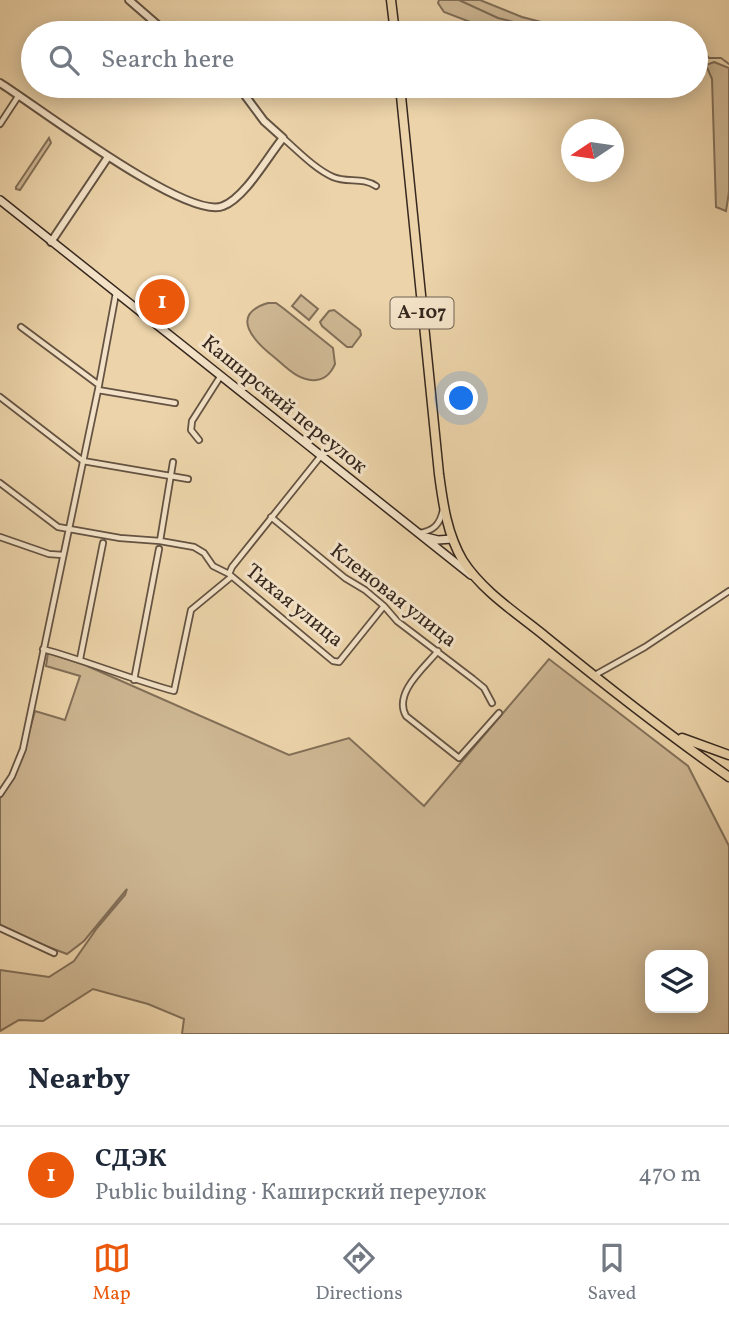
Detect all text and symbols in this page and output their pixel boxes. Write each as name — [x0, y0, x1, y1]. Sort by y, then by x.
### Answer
search box — [21, 21, 708, 98]
icon: search — [45, 41, 83, 79]
text: Search here — [101, 42, 234, 78]
north arrow — [561, 119, 624, 182]
pin: 1 — [139, 276, 185, 328]
road number: А-107 — [390, 298, 453, 328]
street label: Каширский переулок — [195, 329, 373, 481]
your location — [444, 381, 478, 415]
street label: Кленовая улица — [324, 537, 462, 655]
street label: Тихая улица — [239, 557, 349, 655]
map controls — [645, 950, 708, 1013]
button: layers — [645, 950, 708, 1013]
text: Nearby — [28, 1059, 130, 1101]
text: СДЭК — [95, 1141, 167, 1177]
text: 1 — [46, 1159, 56, 1191]
text: 470 m — [638, 1159, 701, 1191]
text: Public building · Каширский переулок — [95, 1177, 486, 1209]
tab: Map — [92, 1239, 131, 1307]
tab: Directions — [316, 1239, 403, 1307]
tab: Saved — [588, 1239, 636, 1307]

